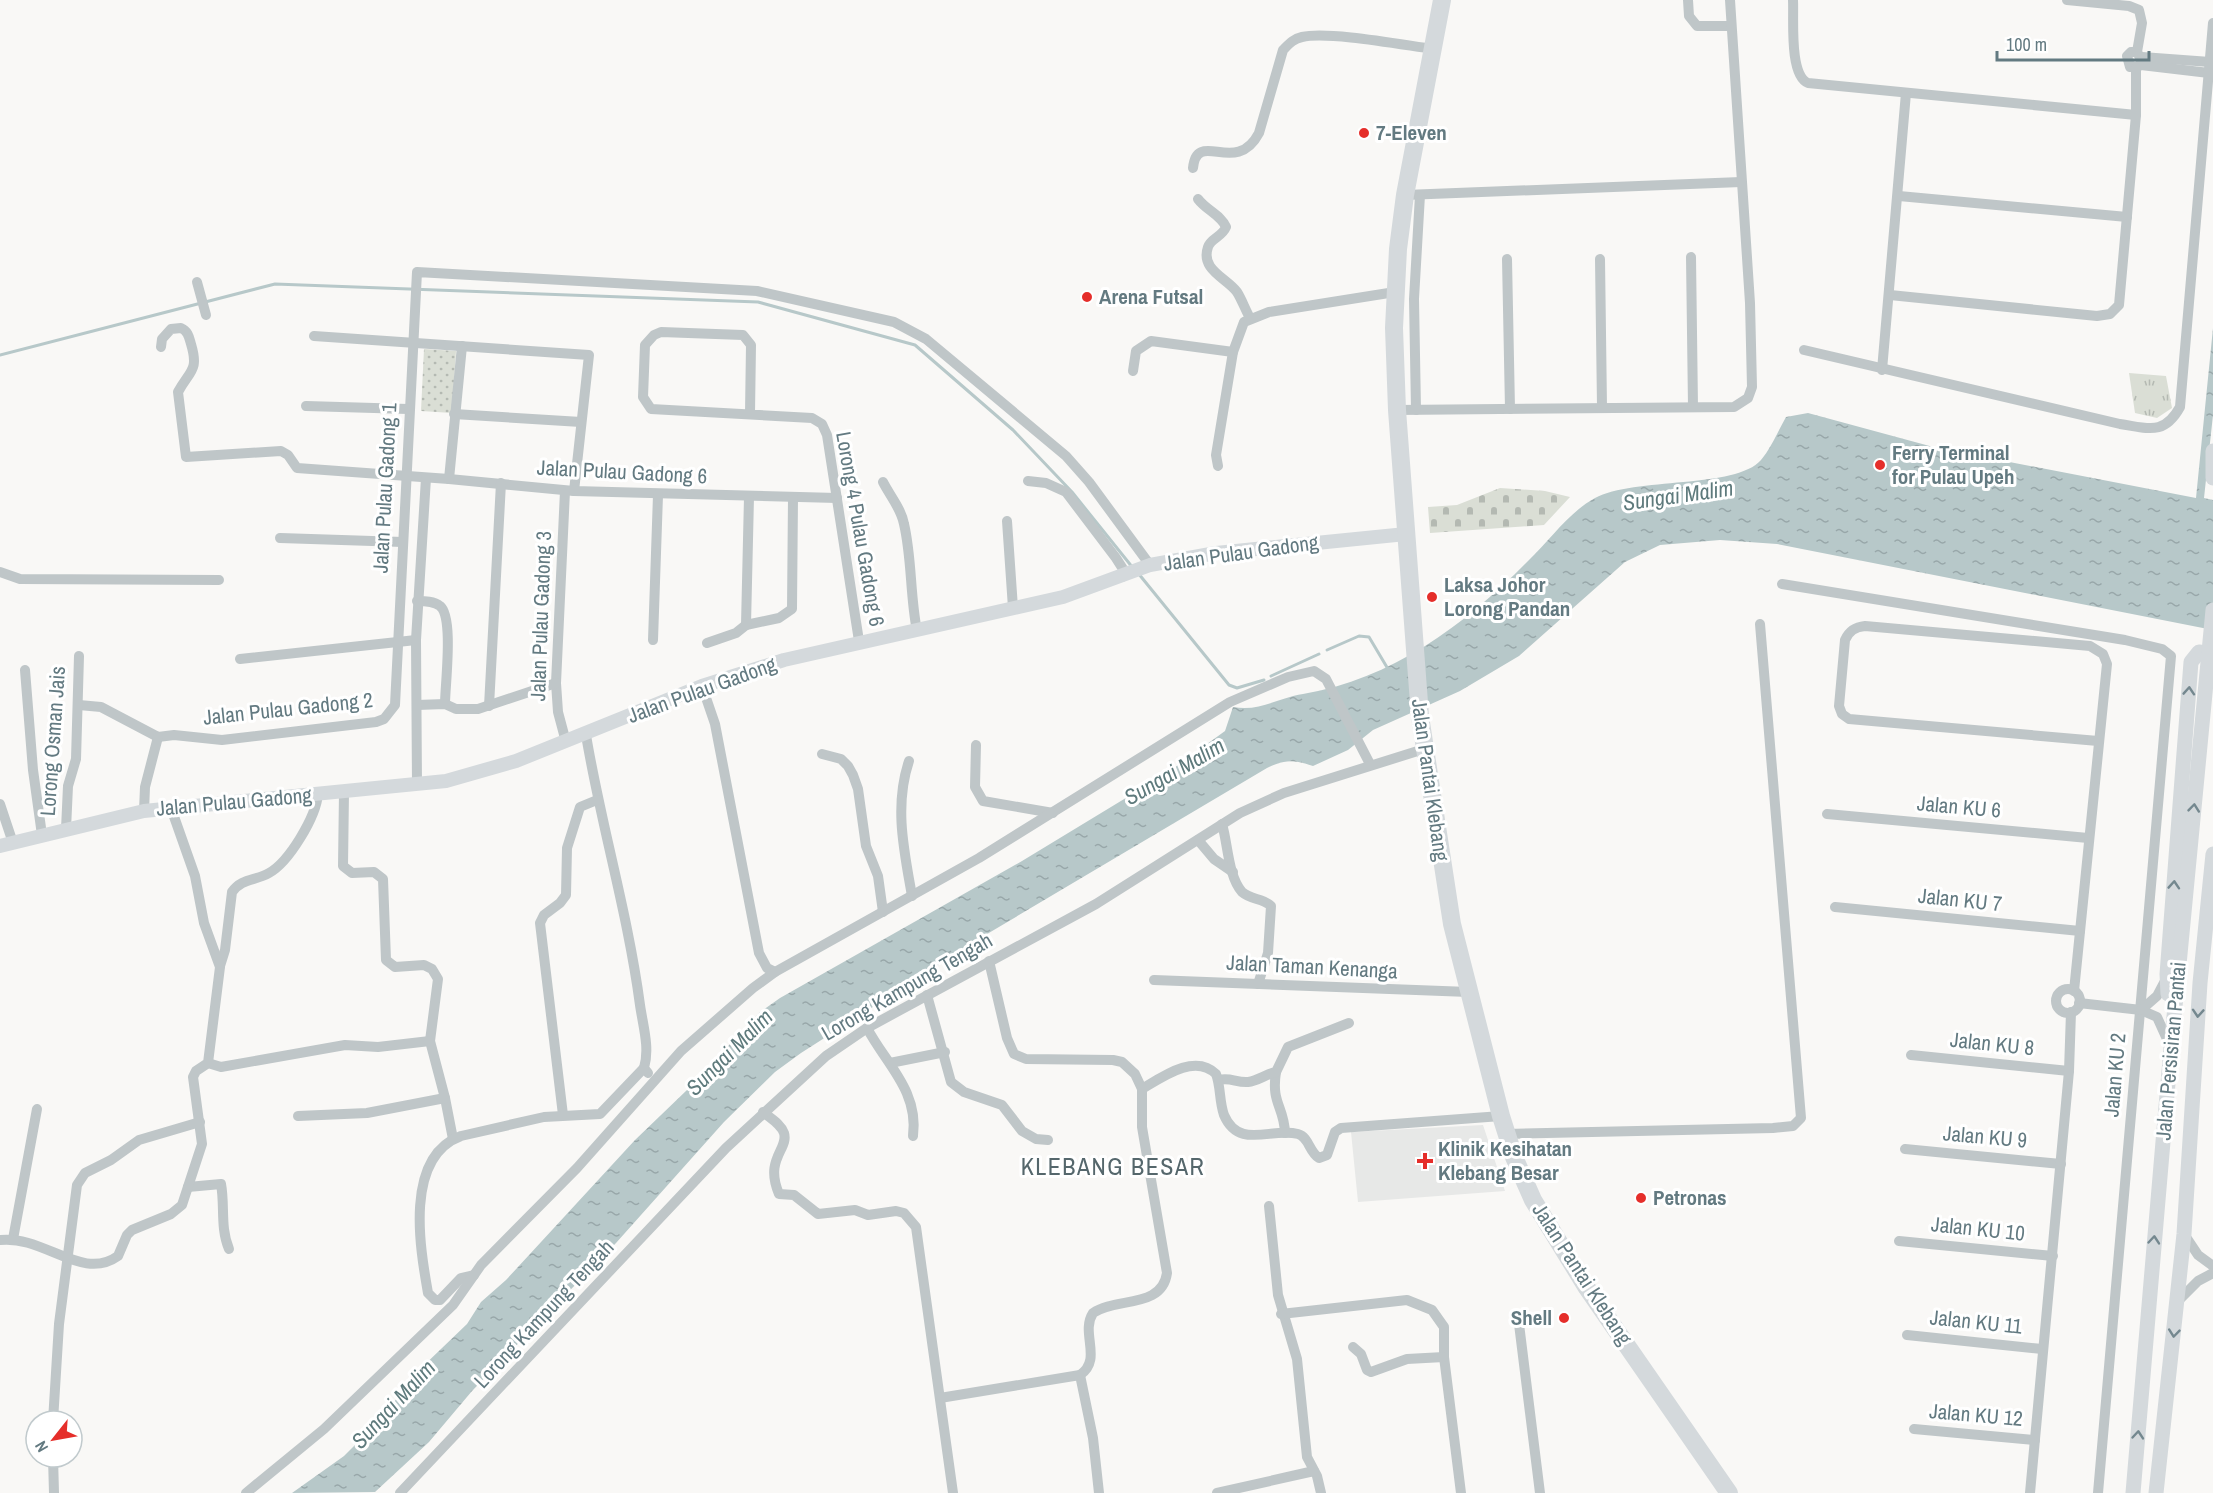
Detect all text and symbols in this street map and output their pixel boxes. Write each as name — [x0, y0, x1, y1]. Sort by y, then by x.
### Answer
scale bar — [1997, 24, 2148, 62]
text: 100 m — [2006, 32, 2047, 57]
place label: 7-Eleven — [1376, 118, 1447, 147]
marker: 7-Eleven — [1357, 126, 1371, 140]
place label: Arena Futsal — [1099, 282, 1203, 311]
marker: Arena Futsal — [1080, 290, 1094, 304]
street label: Jalan Pulau Gadong 1 — [366, 402, 403, 574]
street label: Lorong 4 Pulau Gadong 6 — [829, 429, 892, 629]
place label: Ferry Terminal for Pulau Upeh — [1892, 438, 2014, 491]
street label: Jalan Pulau Gadong 6 — [536, 453, 708, 490]
marker: Ferry Terminal for Pulau Upeh — [1873, 458, 1887, 472]
water label: Sungai Malim — [1621, 472, 1735, 518]
street label: Jalan Pulau Gadong — [1162, 527, 1321, 578]
street label: Jalan Pulau Gadong 3 — [523, 530, 558, 702]
place label: Laksa Johor Lorong Pandan — [1444, 570, 1570, 623]
marker: Laksa Johor Lorong Pandan — [1425, 590, 1439, 604]
street label: Jalan Pulau Gadong — [624, 649, 781, 730]
street label: Lorong Osman Jais — [33, 665, 72, 817]
street label: Jalan Pulau Gadong 2 — [202, 685, 374, 732]
one-way arrow — [2182, 686, 2195, 695]
street label: Jalan Pantai Klebang — [1405, 697, 1456, 863]
water label: Sungai Malim — [1118, 730, 1230, 812]
street label: Jalan Pulau Gadong — [155, 780, 313, 823]
street label: Jalan KU 6 — [1916, 788, 2002, 825]
one-way arrow — [2187, 804, 2200, 813]
street label: Jalan KU 7 — [1917, 881, 2003, 918]
one-way arrow — [2167, 881, 2180, 890]
street label: Lorong Kampung Tengah — [816, 926, 998, 1047]
street label: Jalan Taman Kenanga — [1226, 948, 1399, 985]
street label: Jalan Persisiran Pantai — [2148, 961, 2193, 1141]
water label: Sungai Malim — [679, 1002, 779, 1102]
one-way arrow — [2192, 1009, 2205, 1018]
street label: Jalan KU 8 — [1949, 1025, 2035, 1062]
street label: Jalan KU 2 — [2096, 1032, 2133, 1118]
street label: Jalan KU 9 — [1942, 1118, 2028, 1155]
place label: Klinik Kesihatan Klebang Besar — [1438, 1134, 1572, 1187]
district label: KLEBANG BESAR — [1021, 1150, 1205, 1182]
marker: Klinik Kesihatan Klebang Besar — [1416, 1152, 1434, 1170]
place label: Petronas — [1653, 1183, 1727, 1212]
marker: Petronas — [1634, 1191, 1648, 1205]
street label: Jalan Pantai Klebang — [1526, 1197, 1639, 1351]
street label: Jalan KU 10 — [1930, 1209, 2026, 1248]
street label: Lorong Kampung Tengah — [467, 1233, 620, 1394]
one-way arrow — [2147, 1236, 2160, 1245]
street label: Jalan KU 11 — [1929, 1302, 2024, 1341]
place label: Shell — [1511, 1303, 1552, 1332]
marker: Shell — [1557, 1311, 1571, 1325]
one-way arrow — [2168, 1329, 2181, 1338]
water label: Sungai Malim — [344, 1353, 442, 1455]
street label: Jalan KU 12 — [1928, 1396, 2024, 1433]
north arrow — [24, 1409, 84, 1469]
one-way arrow — [2131, 1430, 2144, 1439]
text: N — [29, 1437, 53, 1456]

